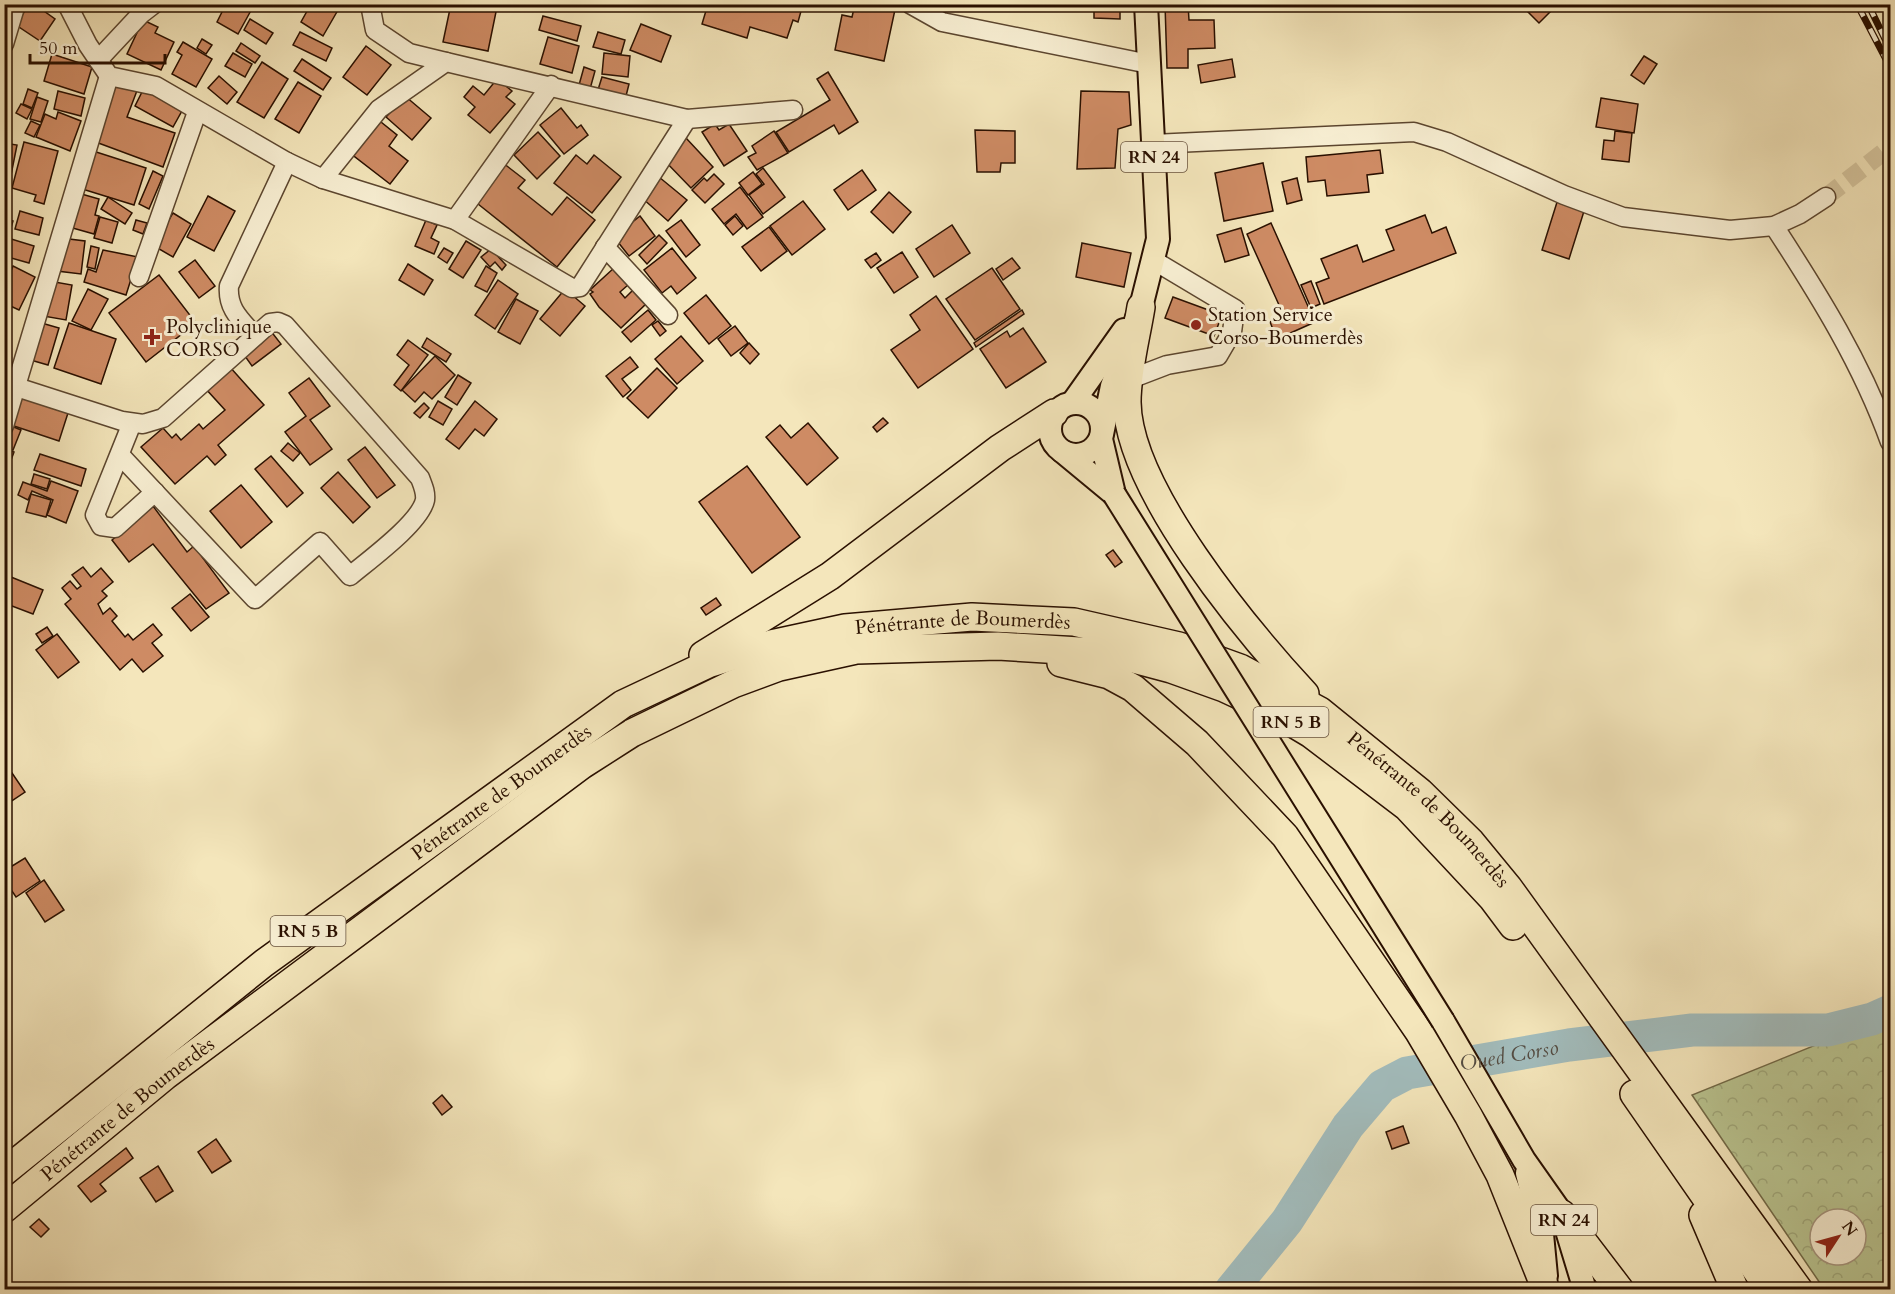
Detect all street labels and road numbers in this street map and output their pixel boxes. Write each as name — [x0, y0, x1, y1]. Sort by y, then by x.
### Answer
road number: RN 24 — [1121, 142, 1187, 172]
street label: Pénétrante de Boumerdès — [854, 603, 1071, 641]
road number: RN 5 B — [1254, 707, 1328, 737]
street label: Pénétrante de Boumerdès — [406, 718, 597, 866]
street label: Pénétrante de Boumerdès — [1342, 725, 1516, 893]
road number: RN 5 B — [270, 916, 346, 946]
street label: Pénétrante de Boumerdès — [35, 1030, 220, 1187]
road number: RN 24 — [1531, 1205, 1597, 1235]

